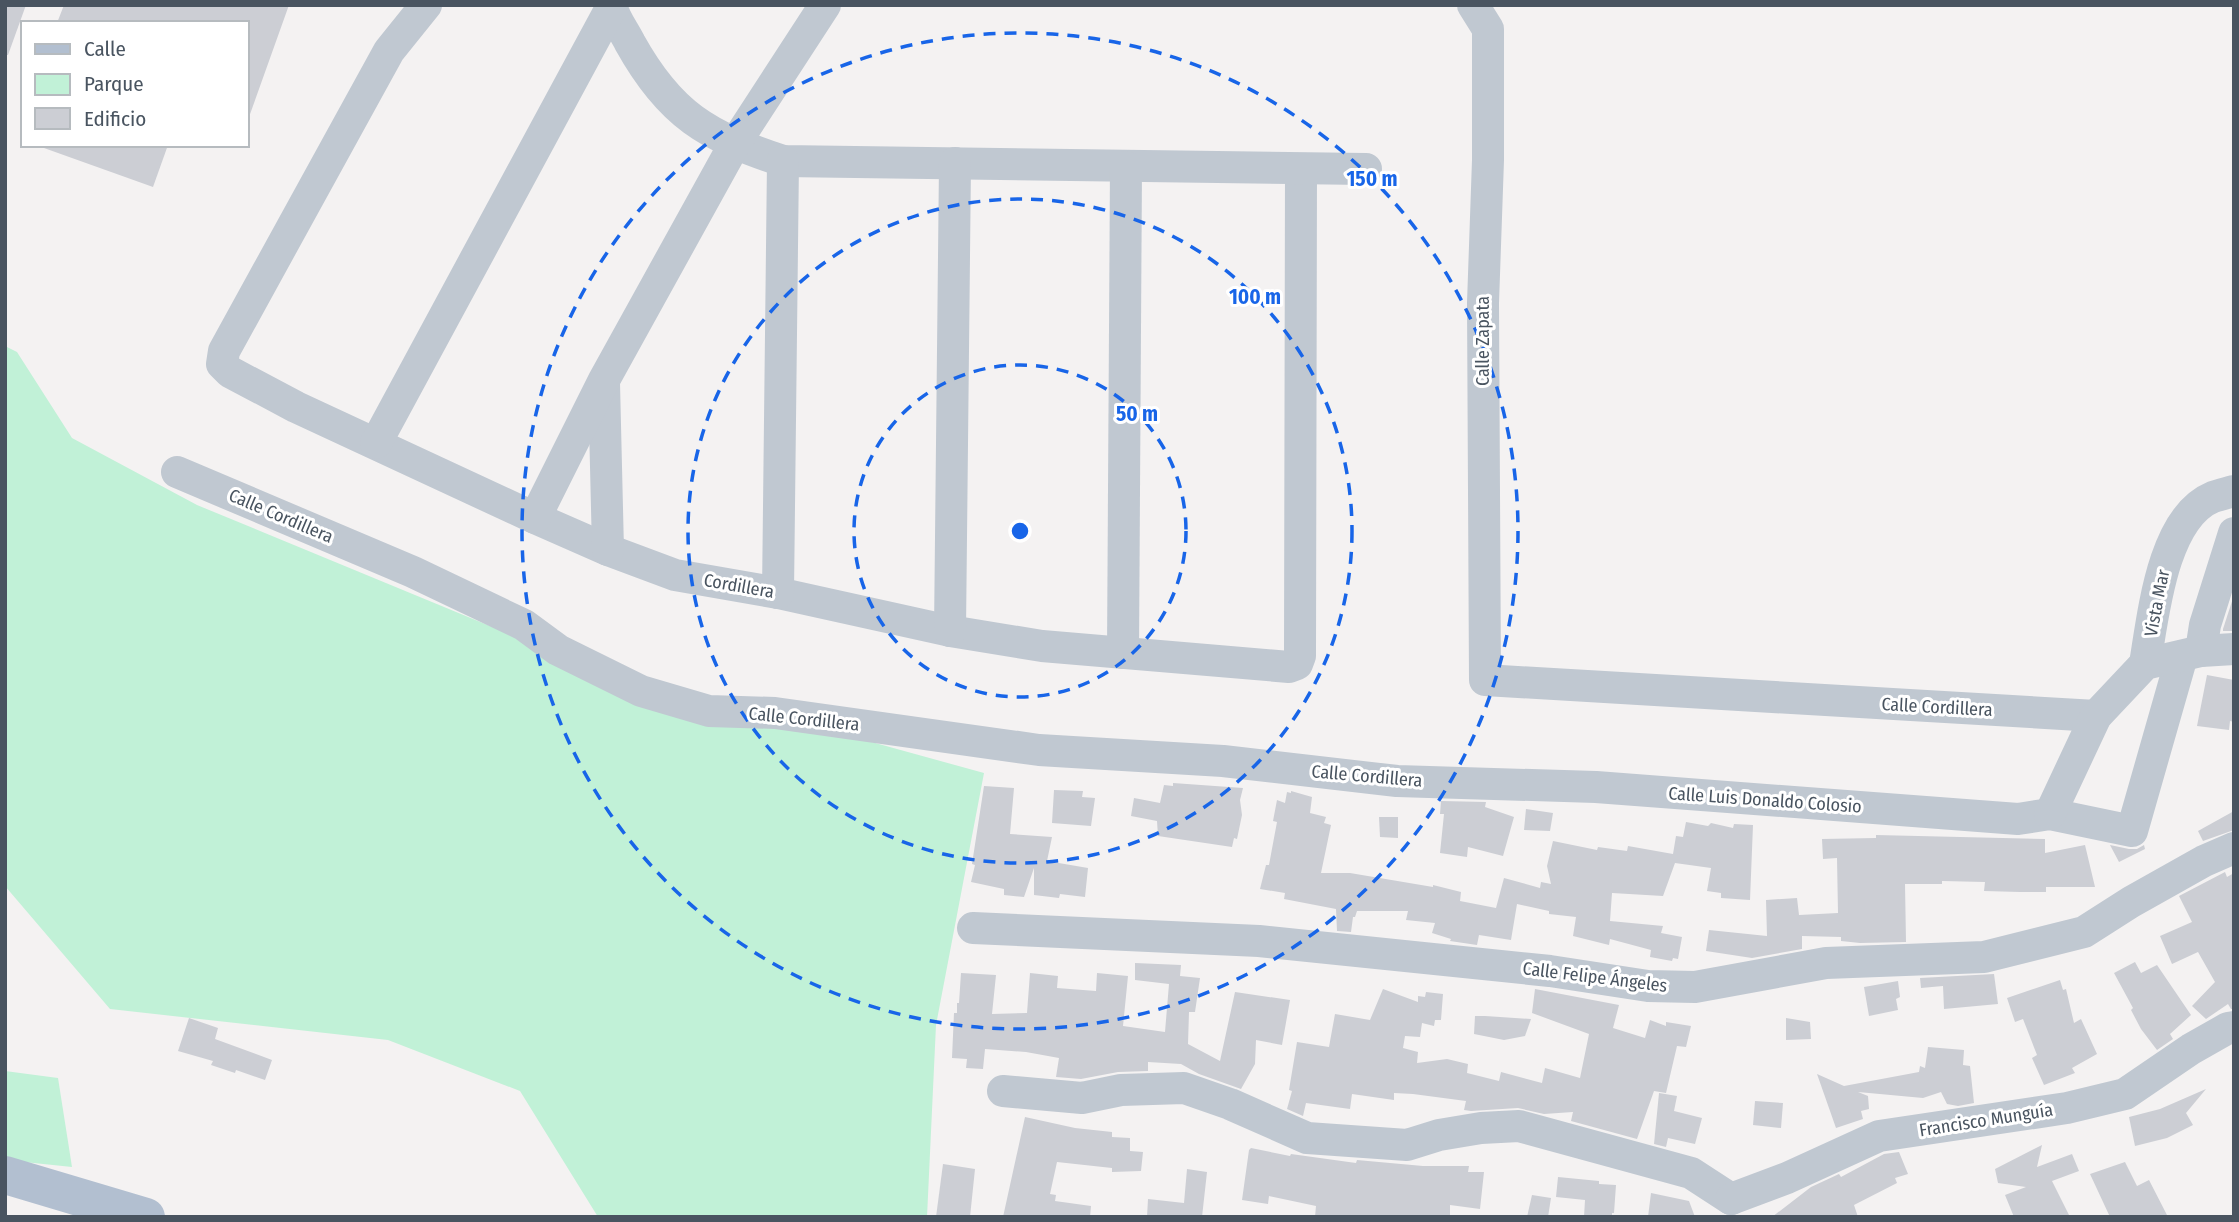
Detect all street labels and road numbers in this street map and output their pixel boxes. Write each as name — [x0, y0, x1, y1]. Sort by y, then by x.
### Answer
street label: Calle Zapata — [1472, 296, 1494, 386]
street label: Calle Cordillera — [226, 484, 337, 548]
street label: Vista Mar — [2140, 567, 2174, 639]
street label: Cordillera — [702, 569, 776, 603]
street label: Calle Cordillera — [1881, 693, 1993, 721]
street label: Calle Cordillera — [748, 702, 861, 736]
street label: Calle Cordillera — [1311, 760, 1424, 792]
street label: Calle Luis Donaldo Colosio — [1668, 782, 1862, 818]
street label: Calle Felipe Ángeles — [1521, 956, 1669, 997]
street label: Francisco Munguía — [1918, 1099, 2055, 1141]

